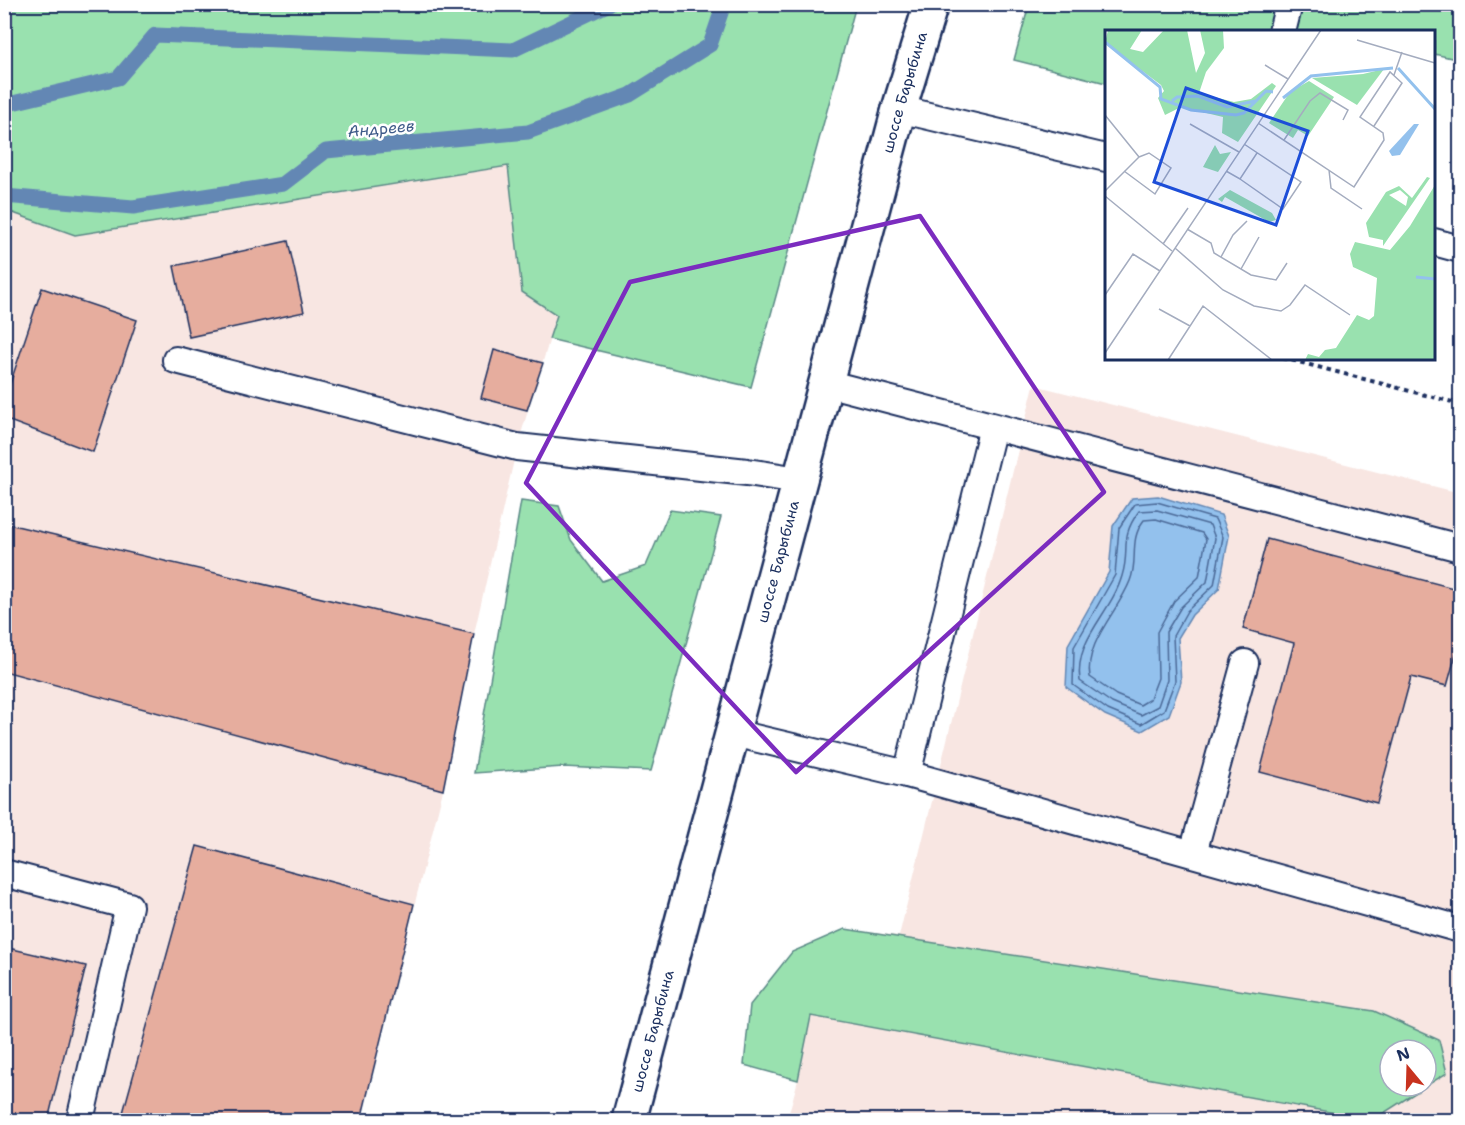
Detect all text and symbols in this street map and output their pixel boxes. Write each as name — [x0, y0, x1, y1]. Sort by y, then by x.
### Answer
street label: шоссе Барыбина — [878, 28, 932, 155]
inset map — [1105, 30, 1435, 360]
water label: Андреев — [347, 115, 416, 142]
street label: шоссе Барыбина — [752, 498, 804, 625]
street label: шоссе Барыбина — [627, 967, 679, 1094]
north arrow — [1378, 1038, 1438, 1098]
text: N — [1394, 1042, 1413, 1066]

